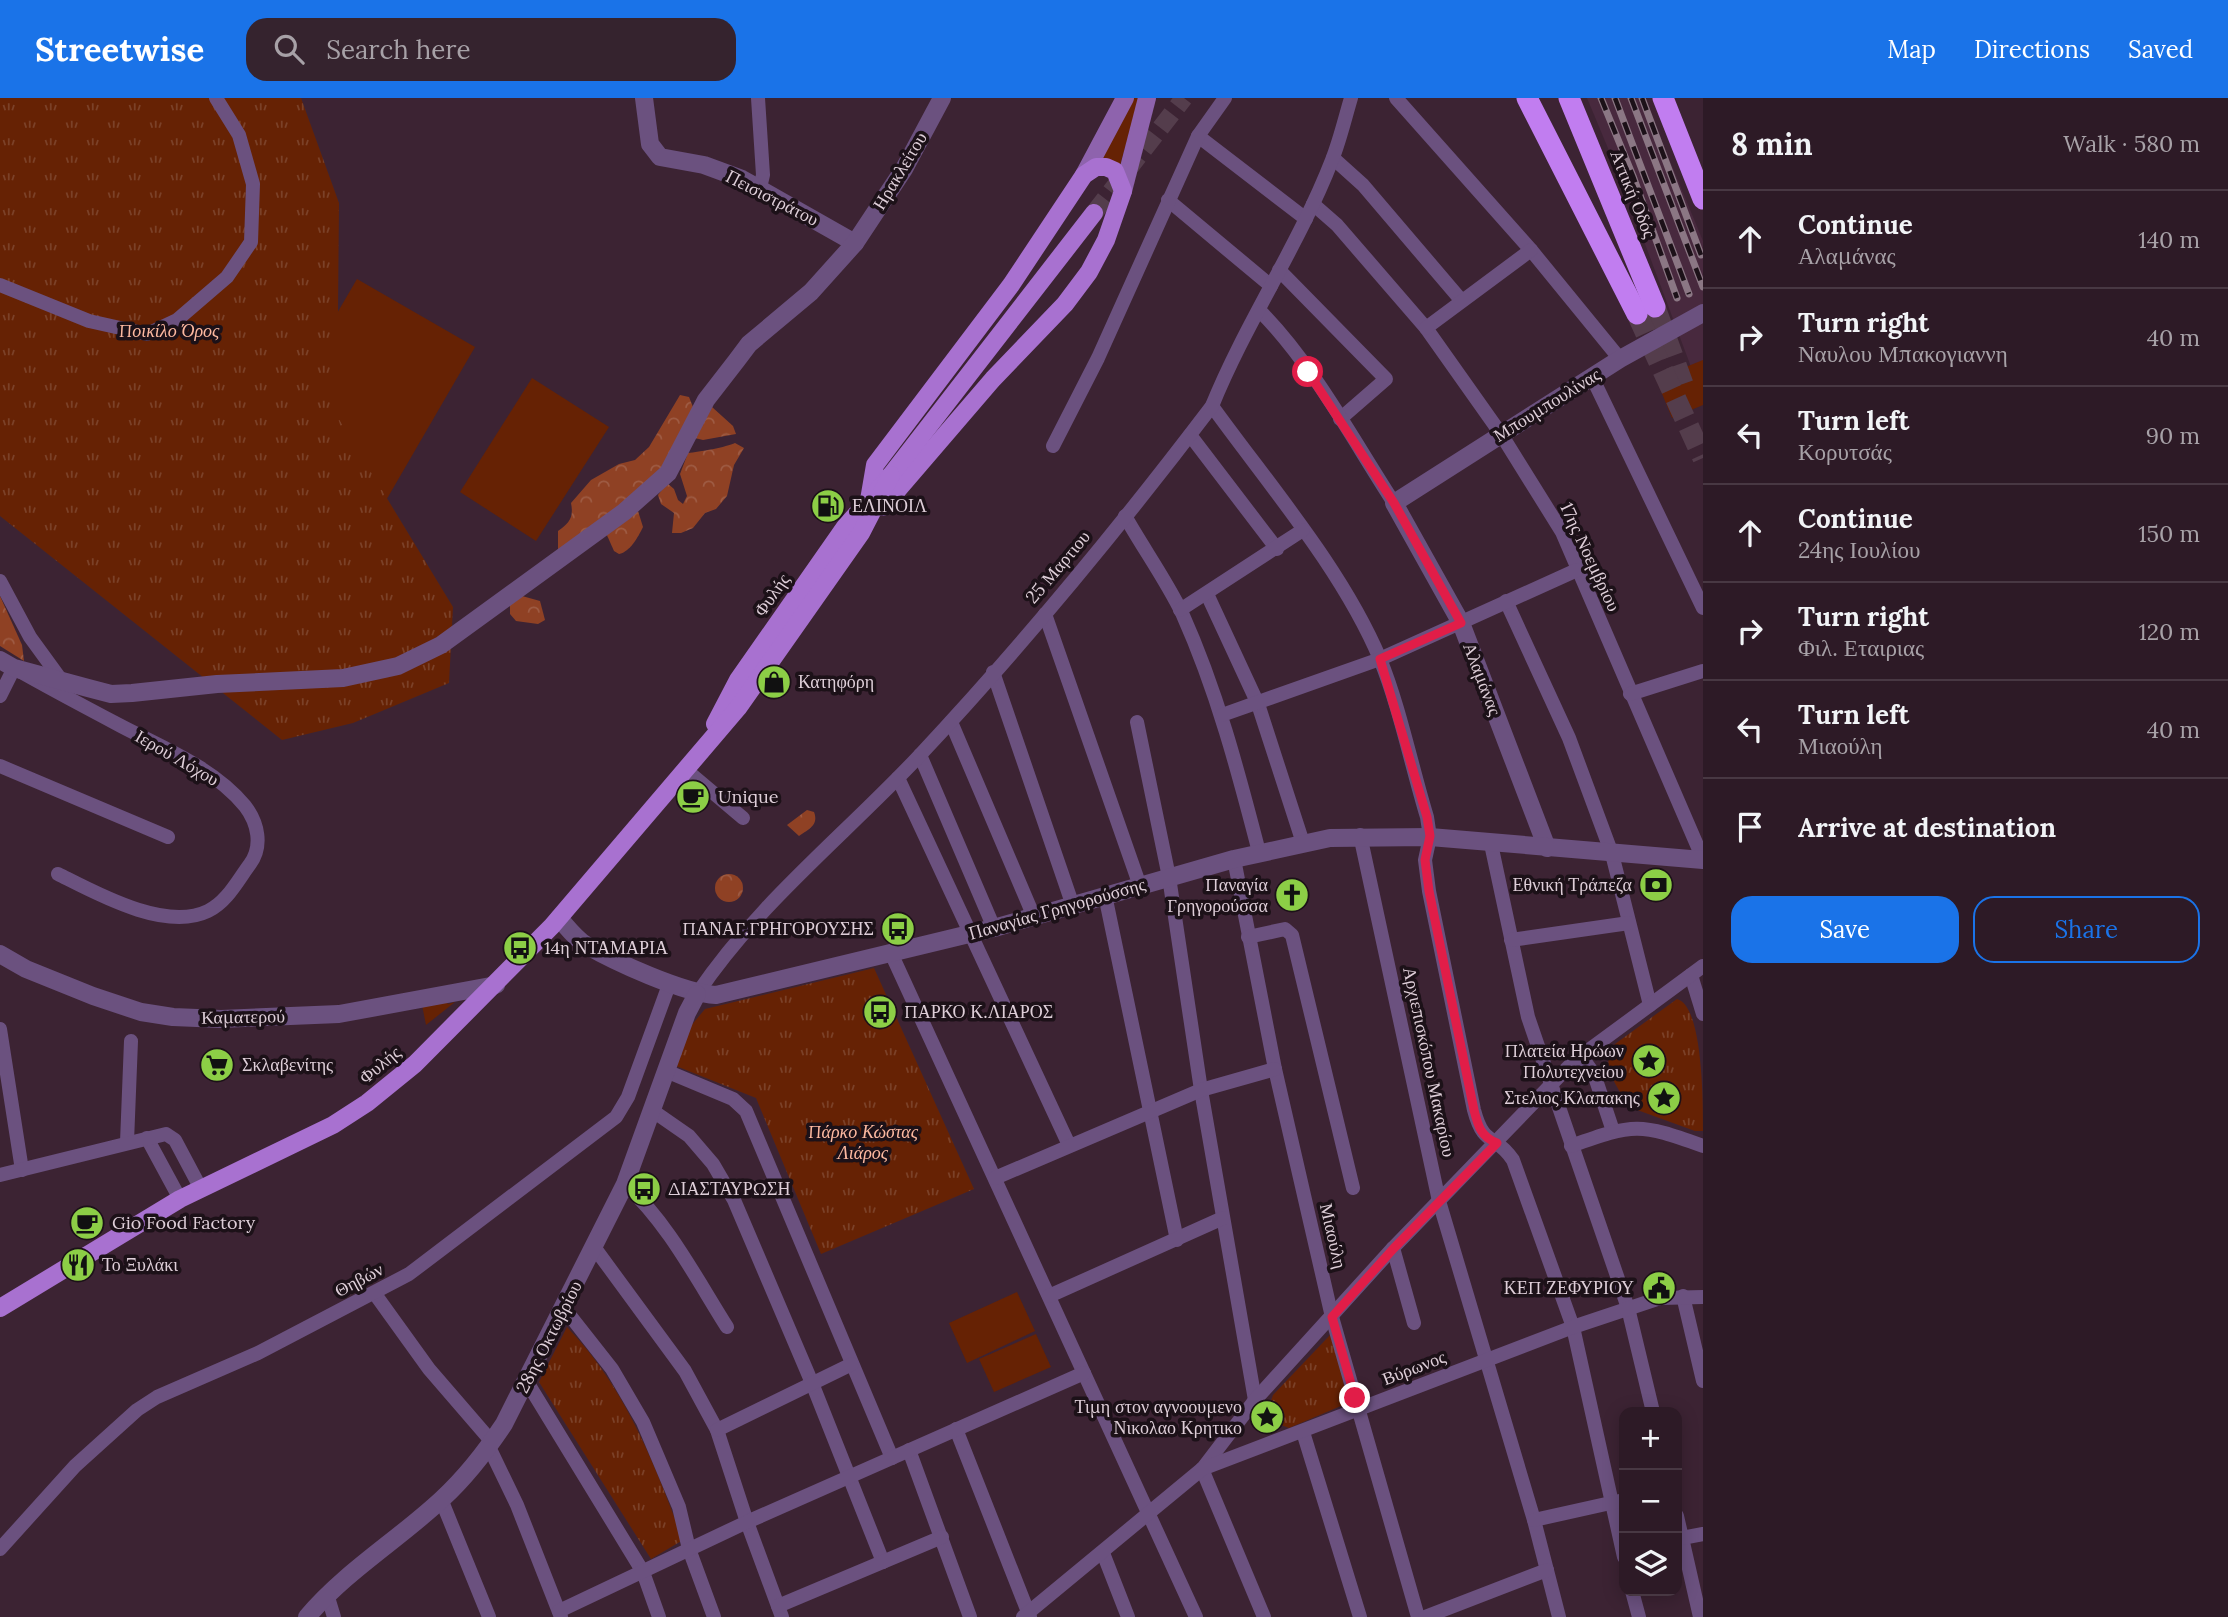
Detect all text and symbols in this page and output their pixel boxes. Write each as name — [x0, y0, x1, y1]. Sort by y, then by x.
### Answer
search box — [246, 18, 736, 81]
text: Streetwise — [35, 28, 204, 70]
icon: search — [270, 30, 308, 68]
text: Search here — [326, 33, 471, 66]
text: Map — [1887, 34, 1936, 65]
text: Directions — [1974, 34, 2090, 65]
text: Saved — [2128, 34, 2193, 65]
text: 8 min — [1731, 125, 1813, 163]
street label: Ηρακλείτου — [867, 128, 932, 214]
text: Walk · 580 m — [2063, 129, 2200, 158]
street label: Αττική Οδός — [1605, 146, 1662, 241]
street label: Πεισιστράτου — [722, 164, 823, 231]
text: Continue — [1798, 208, 1913, 241]
icon: ahead — [1731, 220, 1769, 258]
text: 140 m — [2138, 225, 2200, 254]
text: Αλαμάνας — [1798, 241, 1896, 270]
text: Turn right — [1798, 306, 1929, 339]
icon: right — [1731, 318, 1769, 356]
park label: Ποικίλο Όρος — [119, 319, 220, 342]
text: 40 m — [2147, 323, 2200, 352]
text: Ναυλου Μπακογιαννη — [1798, 339, 2008, 368]
route start — [1292, 356, 1323, 387]
street label: Μπουμπουλίνας — [1489, 362, 1605, 447]
text: Turn left — [1798, 404, 1909, 437]
icon: left — [1731, 416, 1769, 454]
text: 90 m — [2146, 421, 2200, 450]
text: Κορυτσάς — [1798, 437, 1892, 466]
fuel station icon: ΕΛΙΝΟΙΛ — [809, 487, 847, 525]
place label: ΕΛΙΝΟΙΛ — [852, 494, 927, 517]
street label: 17ης Νοεμβρίου — [1555, 499, 1626, 615]
text: Continue — [1798, 502, 1913, 535]
icon: ahead — [1731, 514, 1769, 552]
text: 150 m — [2138, 519, 2200, 548]
street label: 25 Μαρτιου — [1020, 525, 1095, 608]
text: 24ης Ιουλίου — [1798, 535, 1920, 564]
street label: Φυλής — [749, 569, 795, 621]
text: Turn right — [1798, 600, 1929, 633]
icon: right — [1731, 612, 1769, 650]
text: 120 m — [2138, 617, 2200, 646]
text: Φιλ. Εταιριας — [1798, 633, 1924, 662]
street label: Αλαμάνας — [1458, 639, 1507, 719]
shop icon: Κατηφόρη — [755, 663, 793, 701]
place label: Κατηφόρη — [798, 670, 874, 693]
text: Turn left — [1798, 698, 1909, 731]
icon: left — [1731, 710, 1769, 748]
text: 40 m — [2147, 715, 2200, 744]
street label: Ιερού Λόχου — [131, 724, 223, 791]
text: Μιαούλη — [1798, 731, 1883, 760]
cafe icon: Unique — [674, 778, 712, 816]
place label: Unique — [718, 785, 779, 808]
icon: arrive — [1731, 808, 1769, 846]
text: Arrive at destination — [1798, 811, 2056, 844]
bank icon: Εθνική Τράπεζα — [1637, 866, 1675, 904]
street label: Παναγίας Γρηγορούσσης — [966, 872, 1148, 945]
place label: Παναγία Γρηγορούσσα — [1167, 873, 1269, 917]
place label: Εθνική Τράπεζα — [1513, 873, 1633, 896]
church icon: Παναγία Γρηγορούσσα — [1273, 876, 1311, 914]
button: Save — [1731, 896, 1959, 963]
button: Share — [1973, 896, 2200, 963]
bus stop icon: ΠΑΝΑΓ.ΓΡΗΓΟΡΟΥΣΗΣ — [879, 910, 917, 948]
place label: ΠΑΝΑΓ.ΓΡΗΓΟΡΟΥΣΗΣ — [682, 917, 874, 940]
bus stop icon: 14η ΝΤΑΜΑΡΙΑ — [501, 929, 539, 967]
place label: 14η ΝΤΑΜΑΡΙΑ — [544, 936, 668, 959]
street label: Αρχιεπισκόπου Μακαρίου — [1398, 965, 1461, 1159]
bus stop icon: ΠΑΡΚΟ Κ.ΛΙΑΡΟΣ — [861, 993, 899, 1031]
place label: ΠΑΡΚΟ Κ.ΛΙΑΡΟΣ — [904, 1000, 1053, 1023]
street label: Καματερού — [201, 1004, 285, 1029]
place label: Πλατεία Ηρώων Πολυτεχνείου — [1505, 1039, 1624, 1083]
street label: Φυλής — [354, 1041, 405, 1089]
place icon: Πλατεία Ηρώων Πολυτεχνείου — [1630, 1042, 1668, 1080]
supermarket icon: Σκλαβενίτης — [198, 1046, 236, 1084]
place label: Σκλαβενίτης — [242, 1053, 333, 1076]
place icon: Στελιος Κλαπακης — [1645, 1079, 1683, 1117]
place label: Στελιος Κλαπακης — [1504, 1086, 1640, 1109]
park label: Πάρκο Κώστας Λιάρος — [808, 1120, 919, 1164]
bus stop icon: ΔΙΑΣΤΑΥΡΩΣΗ — [625, 1170, 663, 1208]
place label: ΔΙΑΣΤΑΥΡΩΣΗ — [668, 1177, 790, 1200]
street label: Μιαούλη — [1315, 1201, 1352, 1271]
cafe icon: Gio Food Factory — [68, 1204, 106, 1242]
place label: Gio Food Factory — [112, 1211, 256, 1234]
restaurant icon: Το Ξυλάκι — [59, 1246, 97, 1284]
place label: Το Ξυλάκι — [102, 1253, 178, 1276]
street label: Θηβών — [331, 1257, 387, 1302]
public building icon: ΚΕΠ ΖΕΦΥΡΙΟΥ — [1640, 1269, 1678, 1307]
place label: ΚΕΠ ΖΕΦΥΡΙΟΥ — [1504, 1276, 1634, 1299]
street label: 28ης Οκτωβρίου — [510, 1277, 587, 1397]
street label: Βύρωνος — [1379, 1345, 1449, 1390]
route end — [1339, 1382, 1370, 1413]
place label: Τιμη στον αγνοουμενο Νικολαο Κρητικο — [1075, 1395, 1242, 1439]
place icon: Τιμη στον αγνοουμενο Νικολαο Κρητικο — [1248, 1398, 1286, 1436]
map controls — [1619, 1407, 1682, 1596]
button: + — [1619, 1407, 1682, 1470]
button: − — [1619, 1470, 1682, 1533]
button: layers — [1619, 1533, 1682, 1596]

